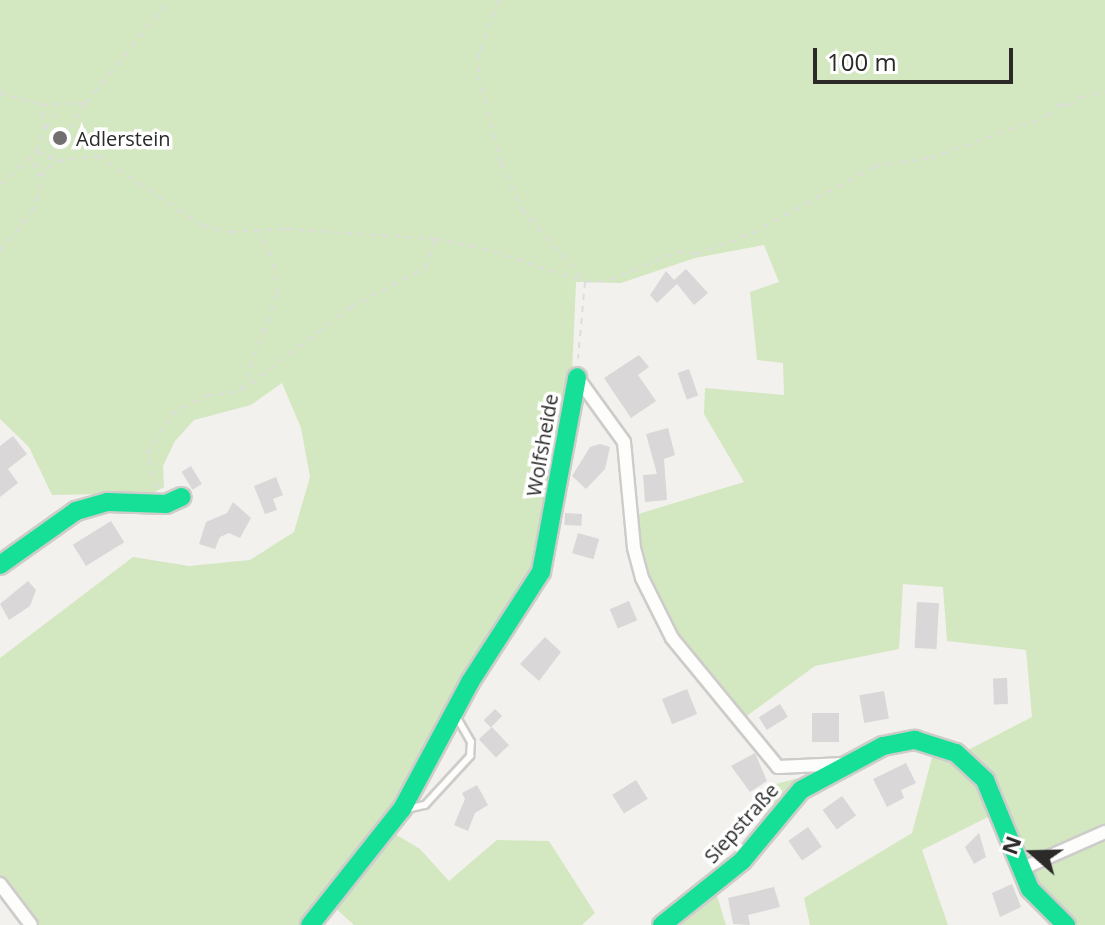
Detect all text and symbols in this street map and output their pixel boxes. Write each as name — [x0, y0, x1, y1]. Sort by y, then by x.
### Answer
scale bar — [817, 32, 1017, 82]
text: 100 m — [827, 45, 897, 78]
place label: Adlerstein — [76, 126, 171, 150]
marker: Adlerstein — [51, 129, 69, 147]
street label: Wolfsheide — [521, 392, 563, 498]
street label: Siepstraße — [699, 778, 783, 868]
north arrow — [993, 813, 1073, 893]
text: N — [993, 831, 1028, 858]

